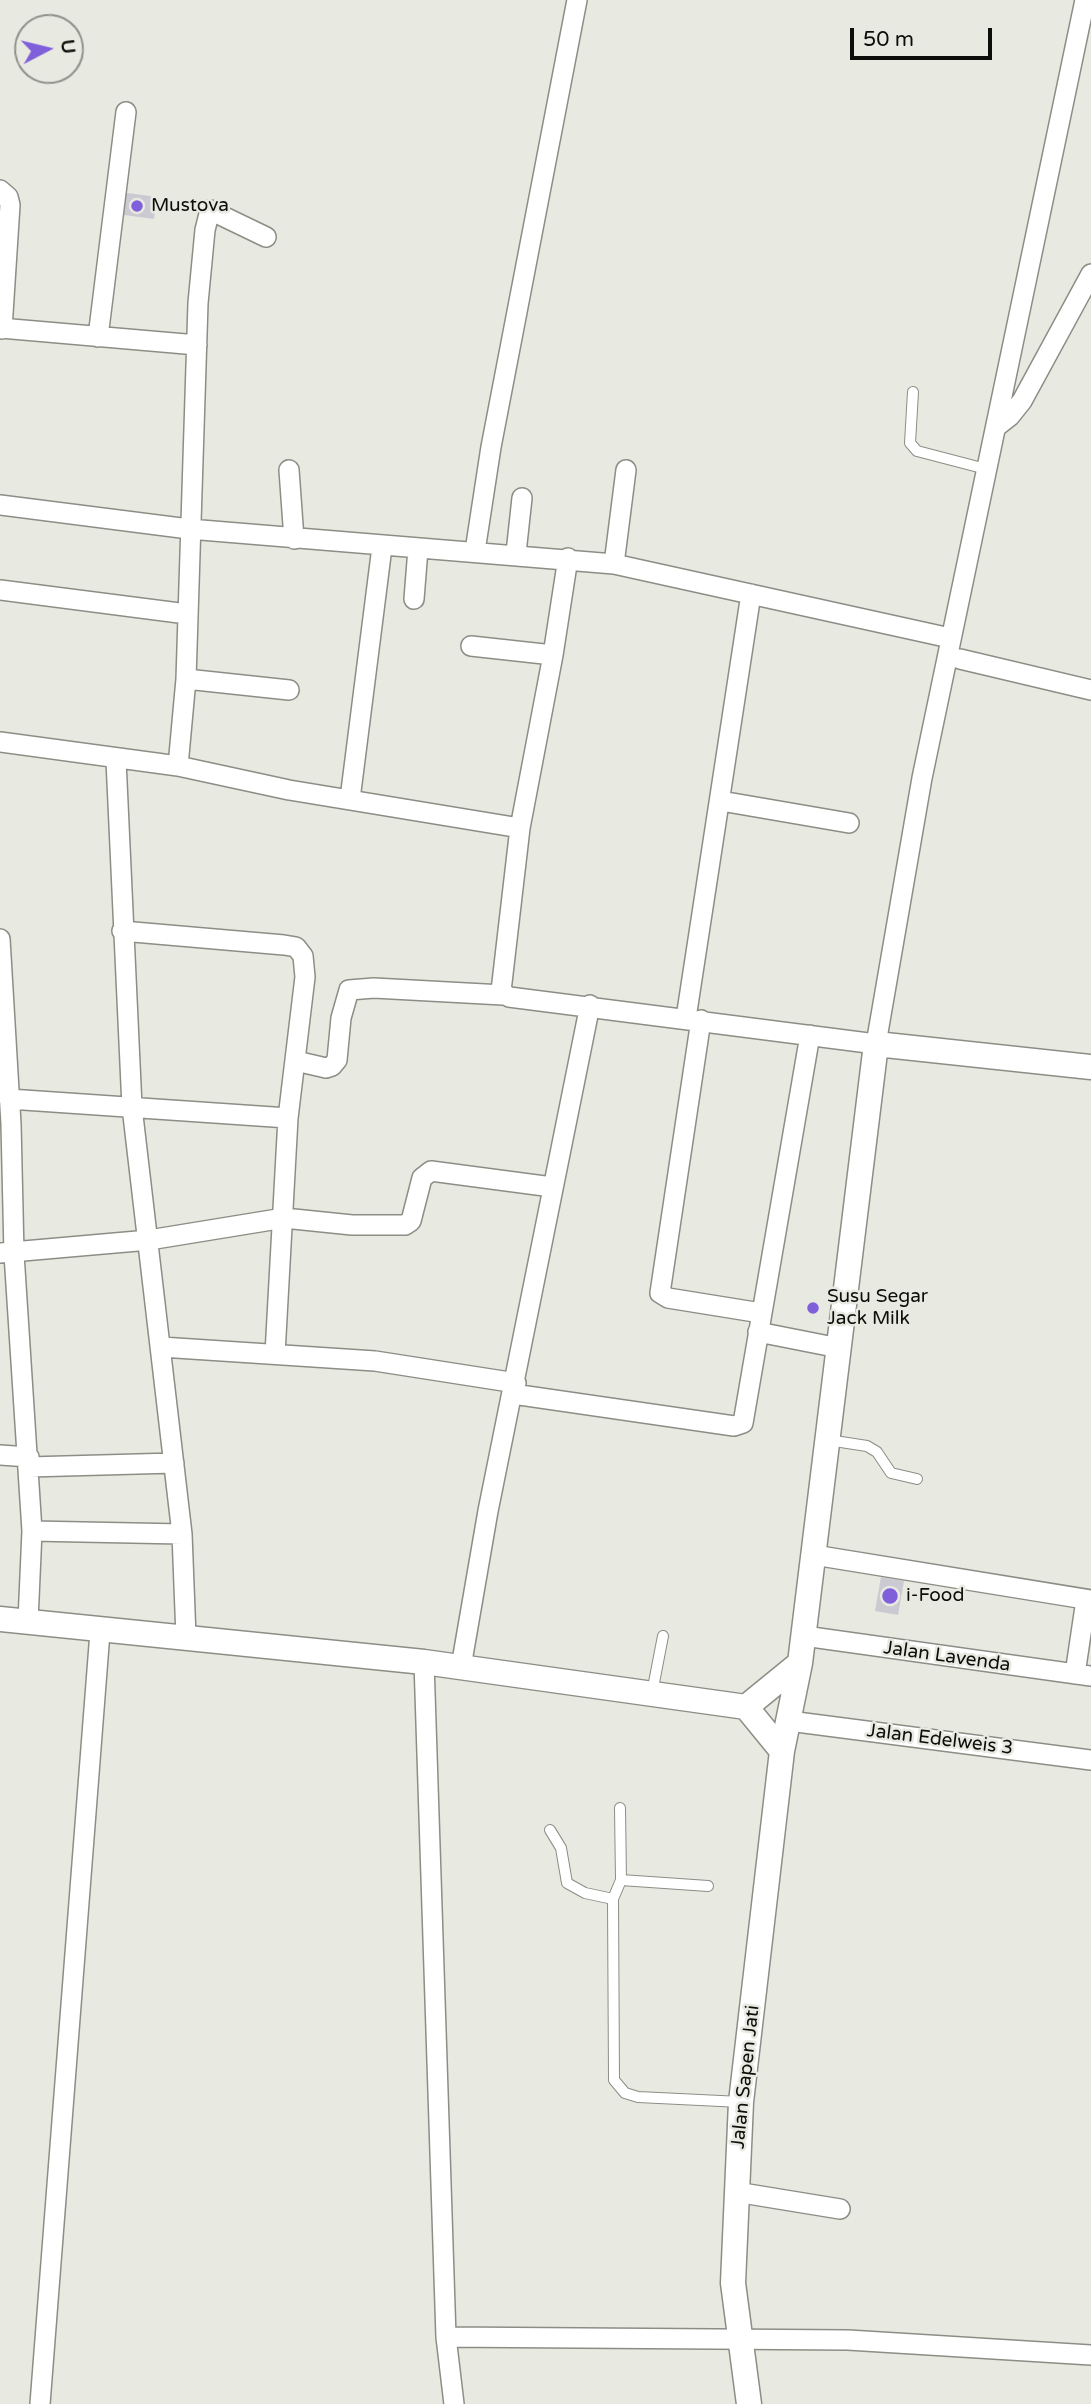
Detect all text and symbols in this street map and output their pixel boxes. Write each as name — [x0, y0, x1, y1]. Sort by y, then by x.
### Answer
north arrow — [14, 14, 84, 84]
scale bar — [853, 14, 995, 58]
text: 50 m — [863, 27, 914, 52]
text: U — [56, 38, 80, 55]
place label: Mustova — [151, 195, 229, 217]
marker: Mustova — [129, 198, 145, 214]
place label: Susu Segar Jack Milk — [827, 1286, 928, 1330]
marker: Susu Segar Jack Milk — [805, 1300, 821, 1316]
place label: i-Food — [906, 1585, 964, 1607]
marker: i-Food — [880, 1586, 900, 1606]
street label: Jalan Lavenda — [882, 1637, 1012, 1677]
street label: Jalan Edelweis 3 — [866, 1720, 1014, 1760]
street label: Jalan Sapen Jati — [727, 2004, 765, 2150]

